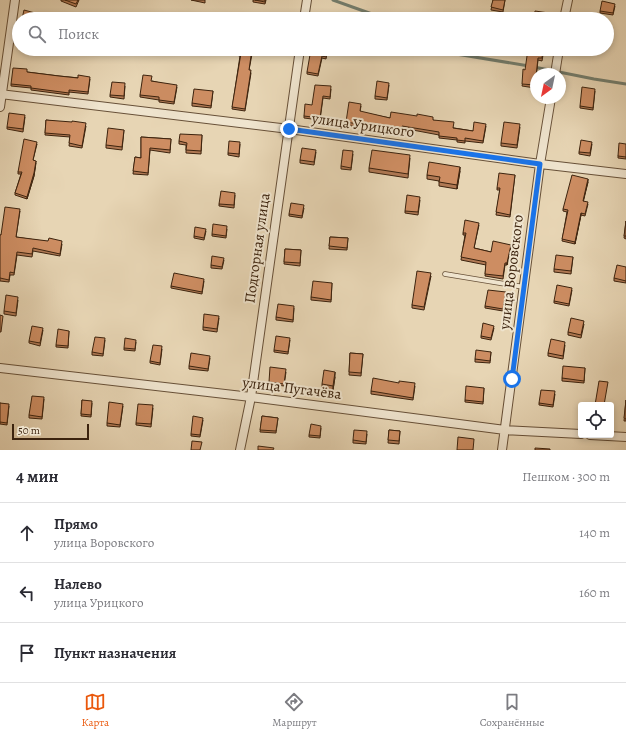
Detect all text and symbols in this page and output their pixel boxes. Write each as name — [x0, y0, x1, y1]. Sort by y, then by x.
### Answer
search box — [12, 12, 614, 56]
icon: search — [26, 23, 48, 45]
text: Поиск — [58, 24, 99, 44]
north arrow — [530, 68, 566, 104]
street label: улица Урицкого — [309, 108, 416, 142]
route end — [280, 120, 298, 138]
street label: Подгорная улица — [239, 191, 275, 304]
street label: улица Воровского — [494, 213, 528, 332]
route start — [503, 370, 521, 388]
street label: улица Пугачёва — [240, 372, 343, 404]
map controls — [578, 402, 614, 438]
button: locate — [578, 402, 614, 438]
scale bar — [12, 422, 89, 441]
text: 50 m — [18, 423, 40, 438]
text: 4 мин — [16, 465, 59, 488]
text: Пешком · 300 m — [522, 468, 610, 485]
text: Прямо — [54, 514, 98, 534]
icon: ahead — [16, 522, 38, 544]
text: 140 m — [579, 524, 610, 541]
text: улица Воровского — [54, 534, 154, 551]
text: Налево — [54, 574, 102, 594]
icon: left — [16, 582, 38, 604]
text: 160 m — [579, 584, 610, 601]
text: улица Урицкого — [54, 594, 144, 611]
icon: arrive — [16, 642, 38, 664]
text: Пункт назначения — [54, 643, 176, 663]
tab: Карта — [81, 691, 109, 730]
tab: Маршрут — [272, 691, 317, 730]
tab: Сохранённые — [480, 691, 545, 730]

